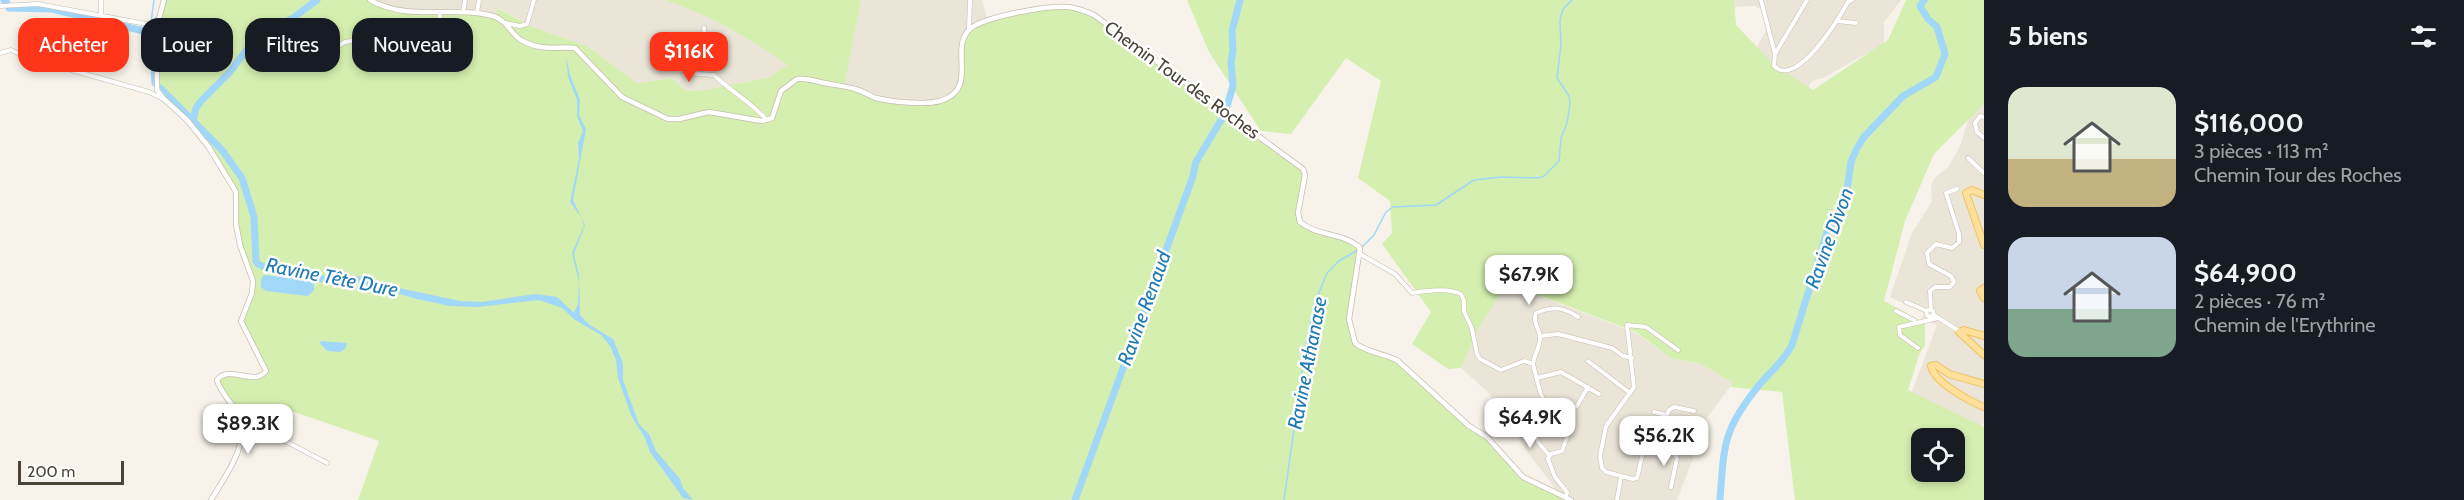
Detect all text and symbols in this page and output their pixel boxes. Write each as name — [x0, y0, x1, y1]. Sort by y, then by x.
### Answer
street label: Chemin Tour des Roches — [1100, 16, 1264, 144]
chip: Acheter — [18, 18, 129, 72]
chip: Louer — [141, 18, 233, 72]
chip: Filtres — [245, 18, 340, 72]
chip: Nouveau — [352, 18, 473, 72]
text: 5 biens — [2008, 20, 2088, 52]
icon: filters — [2407, 20, 2440, 53]
pin: $116K — [647, 32, 731, 83]
text: $116K — [664, 39, 714, 63]
text: $116,000 — [2194, 107, 2304, 139]
icon: home — [2056, 111, 2128, 183]
text: 3 pièces · 113 m² — [2194, 139, 2329, 163]
text: Chemin Tour des Roches — [2194, 163, 2401, 187]
water label: Ravine Divon — [1800, 184, 1858, 292]
water label: Ravine Renaud — [1112, 247, 1176, 368]
water label: Ravine Tête Dure — [264, 252, 400, 302]
pin: $67.9K — [1480, 255, 1578, 306]
text: $64,900 — [2194, 257, 2297, 289]
icon: home — [2056, 261, 2128, 333]
text: $67.9K — [1499, 262, 1559, 286]
text: 2 pièces · 76 m² — [2194, 289, 2325, 313]
water label: Ravine Athanase — [1282, 295, 1332, 431]
text: Chemin de l'Erythrine — [2194, 313, 2376, 337]
pin: $64.9K — [1481, 398, 1579, 449]
pin: $89.3K — [199, 404, 297, 455]
text: $64.9K — [1498, 405, 1562, 429]
text: $89.3K — [217, 411, 279, 435]
pin: $56.2K — [1615, 416, 1713, 467]
text: $56.2K — [1633, 423, 1695, 447]
map controls — [1911, 428, 1965, 482]
button: locate — [1911, 428, 1965, 482]
scale bar — [18, 458, 124, 486]
text: 200 m — [27, 462, 75, 481]

